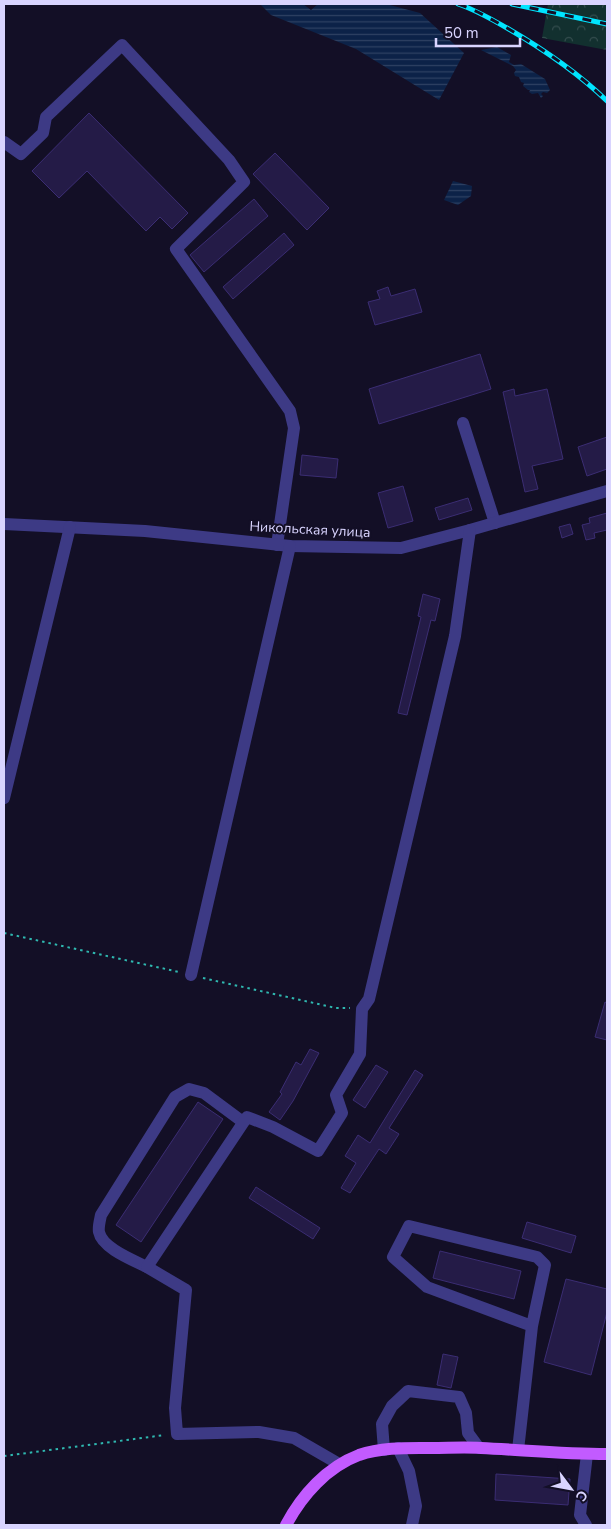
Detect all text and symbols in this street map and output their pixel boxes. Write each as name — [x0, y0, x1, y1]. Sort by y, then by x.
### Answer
scale bar — [436, 15, 520, 47]
text: 50 m — [444, 23, 479, 43]
street label: Никольская улица — [249, 517, 371, 542]
north arrow — [546, 1464, 596, 1514]
text: С — [571, 1487, 592, 1505]

